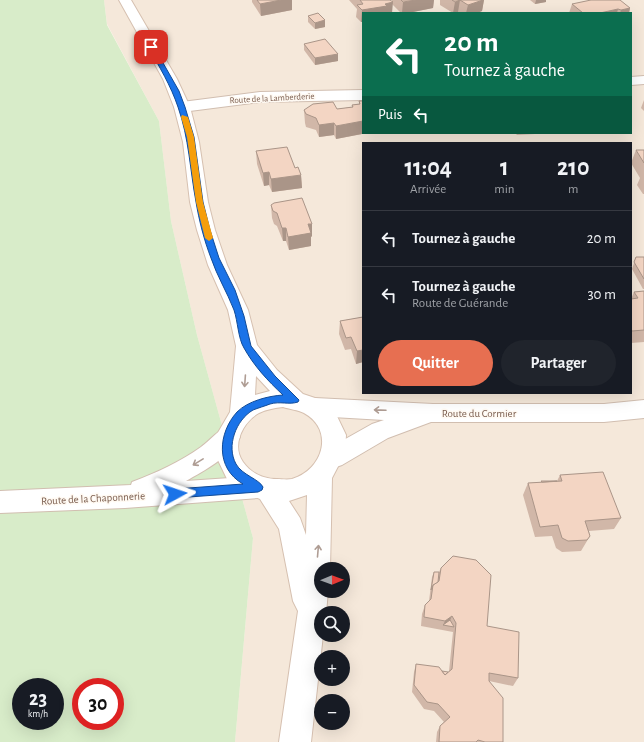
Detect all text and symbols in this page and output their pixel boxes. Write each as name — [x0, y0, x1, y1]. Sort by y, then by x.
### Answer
icon: left — [378, 28, 430, 80]
text: 20 m — [444, 29, 499, 57]
pin — [134, 30, 168, 64]
icon: arrive — [140, 36, 162, 58]
text: Tournez à gauche — [444, 62, 565, 80]
street label: Route de la Lamberderie — [229, 92, 315, 105]
icon: left — [410, 104, 432, 126]
text: Puis — [378, 107, 402, 122]
text: 11:04 — [404, 156, 452, 180]
text: 1 — [500, 156, 509, 180]
text: 210 — [557, 156, 589, 180]
text: Arrivée — [410, 183, 446, 196]
text: min — [494, 183, 515, 196]
text: m — [568, 183, 578, 196]
icon: left — [378, 228, 400, 250]
text: Tournez à gauche — [412, 231, 515, 246]
text: 20 m — [587, 231, 616, 246]
text: Tournez à gauche — [412, 279, 515, 294]
icon: left — [378, 284, 400, 306]
text: 30 m — [587, 287, 616, 302]
text: Route de Guérande — [412, 297, 508, 310]
button: Quitter — [378, 340, 493, 386]
button: Partager — [501, 340, 616, 386]
one-way arrow — [241, 374, 248, 387]
one-way arrow — [374, 406, 387, 414]
street label: Route du Cormier — [442, 408, 517, 419]
one-way arrow — [192, 458, 204, 466]
position arrow — [154, 473, 196, 515]
street label: Route de la Chaponnerie — [41, 490, 145, 507]
one-way arrow — [315, 545, 322, 558]
north arrow — [314, 562, 350, 598]
map controls — [314, 562, 350, 730]
button: search — [314, 606, 350, 642]
button: + — [314, 650, 350, 686]
speed limit sign: 30 — [72, 678, 124, 730]
text: 23 — [29, 689, 47, 709]
button: − — [314, 694, 350, 730]
text: km/h — [28, 709, 48, 719]

